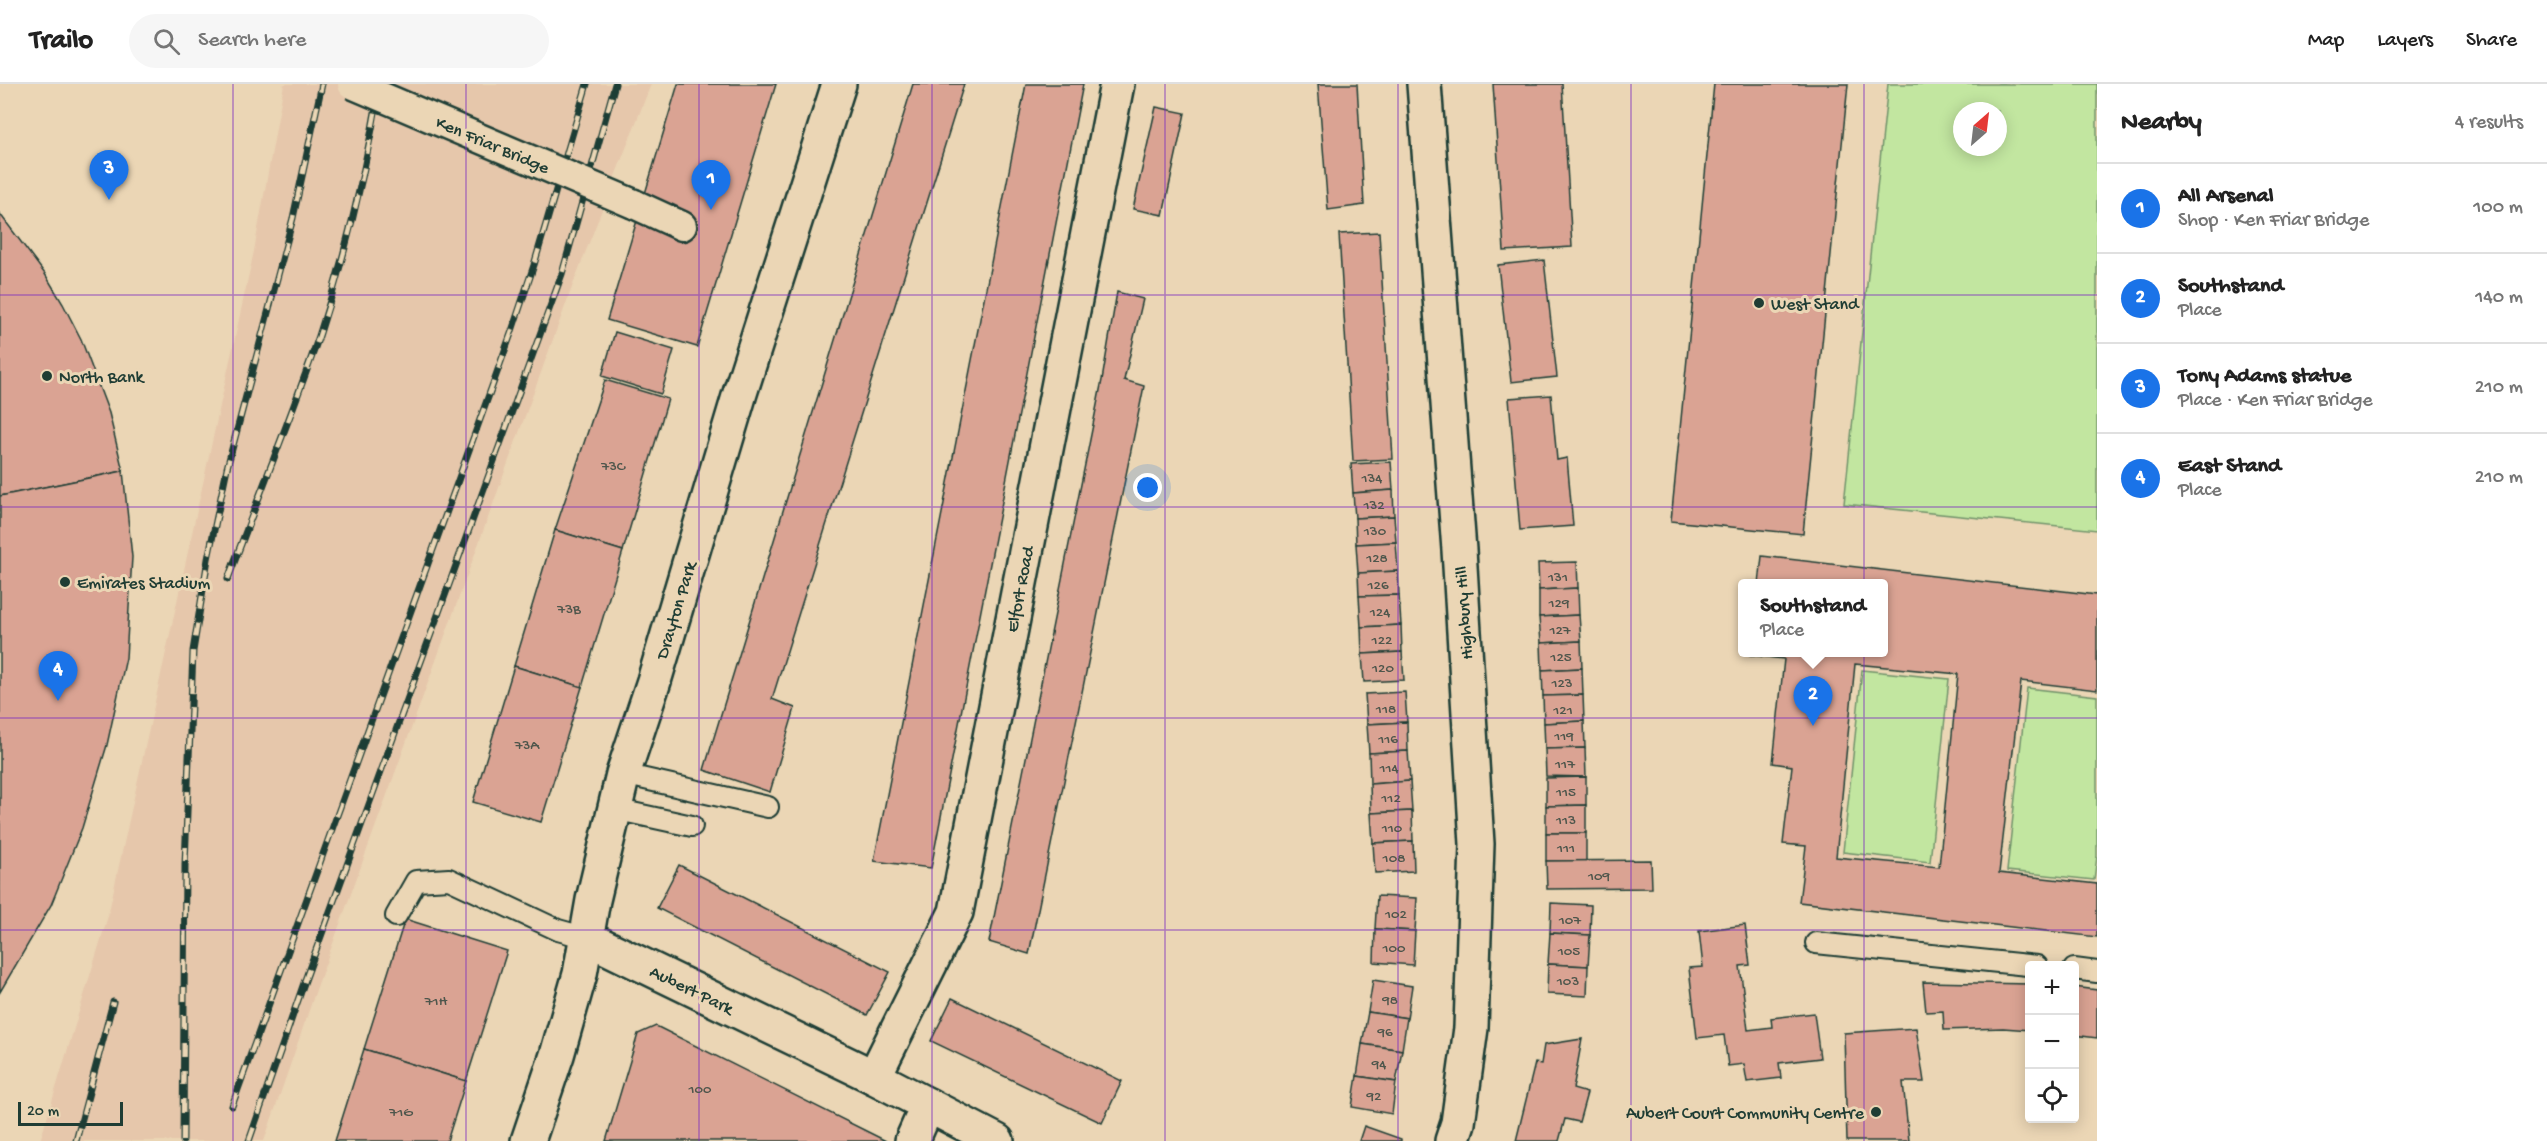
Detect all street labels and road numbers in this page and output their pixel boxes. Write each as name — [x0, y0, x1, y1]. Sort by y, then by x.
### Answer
street label: Ken Friar Bridge — [432, 113, 553, 180]
street label: Elfort Road — [1003, 543, 1040, 634]
street label: Drayton Park — [652, 558, 703, 663]
street label: Highbury Hill — [1452, 565, 1479, 660]
street label: Aubert Park — [646, 962, 738, 1021]

